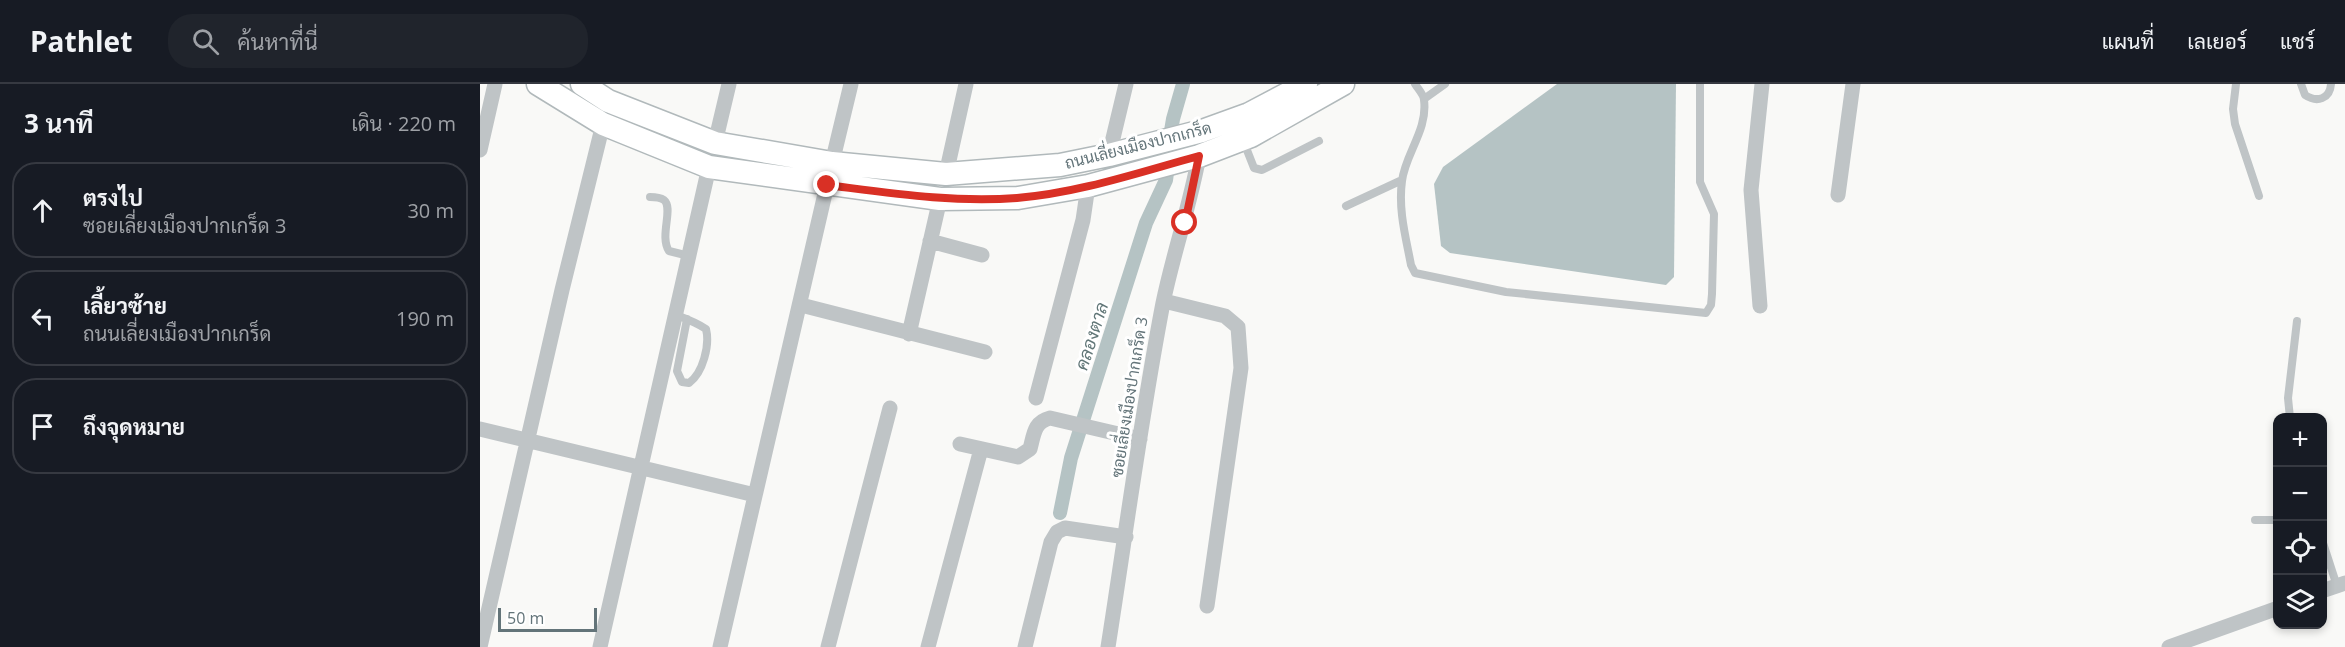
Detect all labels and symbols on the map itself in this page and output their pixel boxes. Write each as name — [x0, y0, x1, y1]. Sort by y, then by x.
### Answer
street label: ถนนเลี่ยงเมืองปากเกร็ด — [1062, 113, 1214, 174]
route end — [813, 171, 839, 197]
route start — [1171, 209, 1197, 235]
water label: คลองตาล — [1069, 299, 1113, 373]
street label: ซอยเลี่ยงเมืองปากเกร็ด 3 — [1102, 314, 1153, 479]
scale bar — [498, 605, 597, 632]

